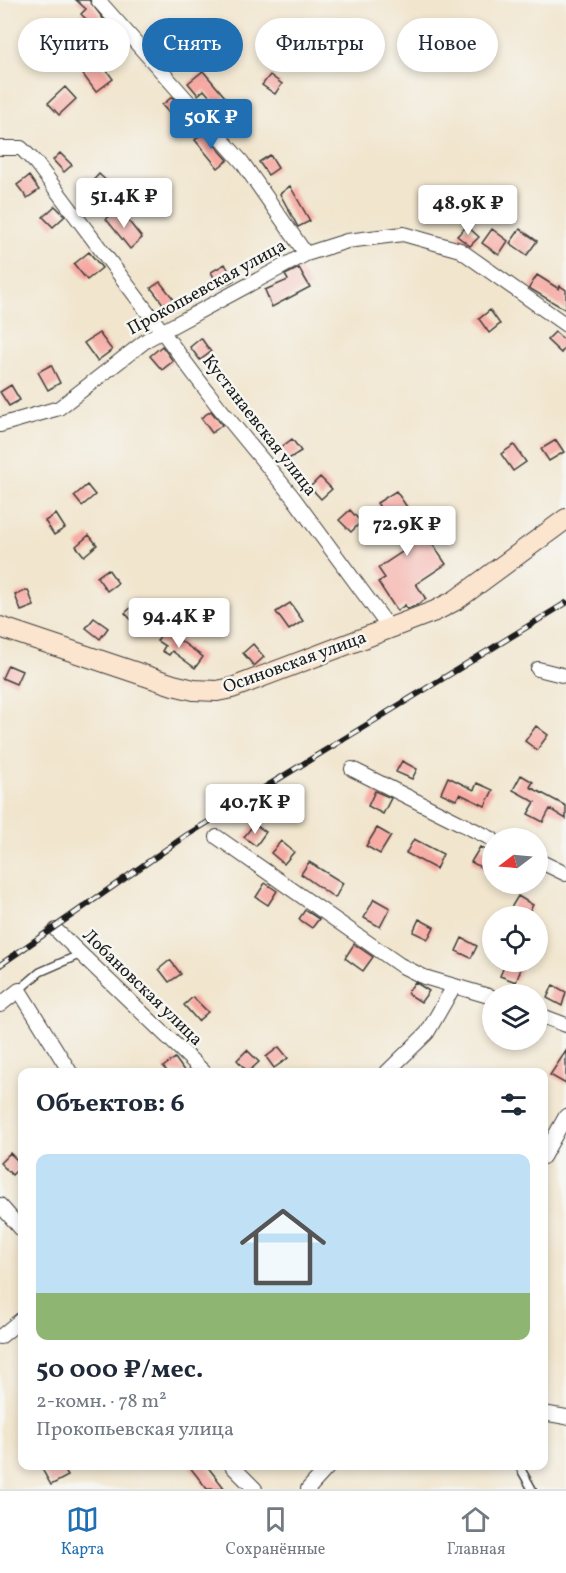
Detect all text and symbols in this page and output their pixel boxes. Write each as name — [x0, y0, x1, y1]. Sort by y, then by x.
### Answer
chip: Купить — [18, 18, 130, 72]
chip: Снять — [142, 18, 243, 72]
chip: Фильтры — [255, 18, 385, 72]
chip: Новое — [397, 18, 498, 72]
pin: 50K ₽ — [169, 99, 253, 150]
text: 50K ₽ — [184, 104, 238, 132]
pin: 51.4K ₽ — [69, 178, 179, 229]
text: 51.4K ₽ — [90, 183, 158, 211]
pin: 48.9K ₽ — [413, 185, 523, 236]
text: 48.9K ₽ — [432, 190, 504, 218]
street label: Прокопьевская улица — [123, 234, 291, 342]
street label: Кустанаевская улица — [196, 350, 322, 502]
pin: 72.9K ₽ — [352, 506, 462, 557]
text: 72.9K ₽ — [373, 511, 441, 539]
pin: 94.4K ₽ — [124, 598, 234, 649]
text: 94.4K ₽ — [143, 603, 215, 631]
street label: Осиновская улица — [220, 625, 370, 701]
pin: 40.7K ₽ — [200, 784, 310, 835]
text: 40.7K ₽ — [220, 789, 290, 817]
north arrow — [482, 828, 548, 894]
map controls — [482, 828, 548, 1050]
button: locate — [482, 906, 548, 972]
street label: Лобановская улица — [76, 924, 208, 1052]
button: layers — [482, 984, 548, 1050]
text: Объектов: 6 — [36, 1086, 185, 1122]
icon: filters — [497, 1088, 530, 1121]
icon: home — [229, 1193, 337, 1301]
text: 50 000 ₽/мес. — [36, 1352, 203, 1388]
text: 2-комн. · 78 m² — [36, 1388, 167, 1416]
text: Прокопьевская улица — [36, 1416, 234, 1444]
tab: Карта — [61, 1503, 104, 1561]
tab: Сохранённые — [226, 1503, 325, 1561]
tab: Главная — [447, 1503, 505, 1561]

